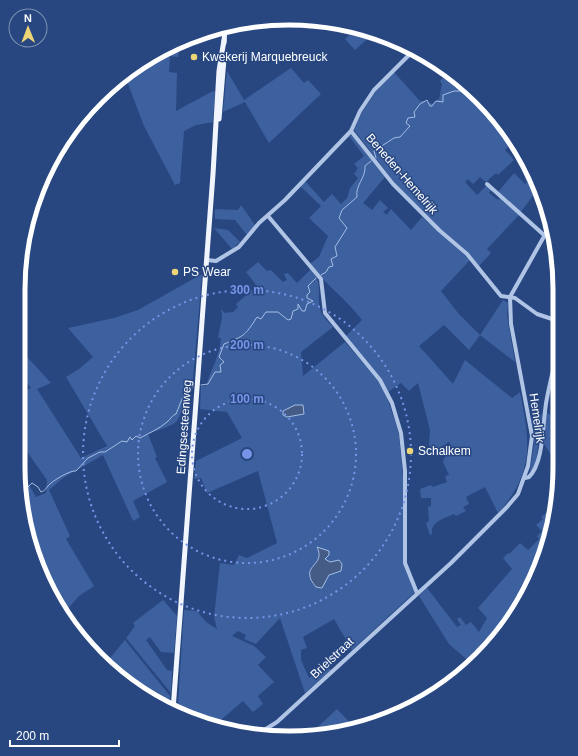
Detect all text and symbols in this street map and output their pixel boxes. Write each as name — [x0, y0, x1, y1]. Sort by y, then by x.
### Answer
north arrow — [8, 8, 48, 48]
text: N — [24, 12, 32, 24]
place label: Kwekerij Marquebreuck — [202, 50, 328, 64]
marker: Kwekerij Marquebreuck — [189, 52, 199, 62]
street label: Beneden-Hemelrijk — [363, 131, 441, 218]
place label: PS Wear — [183, 265, 231, 279]
marker: PS Wear — [170, 267, 180, 277]
text: 300 m — [230, 283, 264, 297]
text: 200 m — [230, 338, 264, 352]
street label: Edingsesteenweg — [174, 379, 194, 475]
text: 100 m — [230, 392, 264, 406]
street label: Hemelrijk — [527, 392, 548, 445]
place label: Schalkem — [418, 444, 471, 458]
marker: Schalkem — [405, 446, 415, 456]
centre of rings — [240, 447, 254, 461]
street label: Brielstraat — [307, 634, 357, 682]
scale bar — [10, 722, 119, 748]
text: 200 m — [16, 729, 49, 743]

